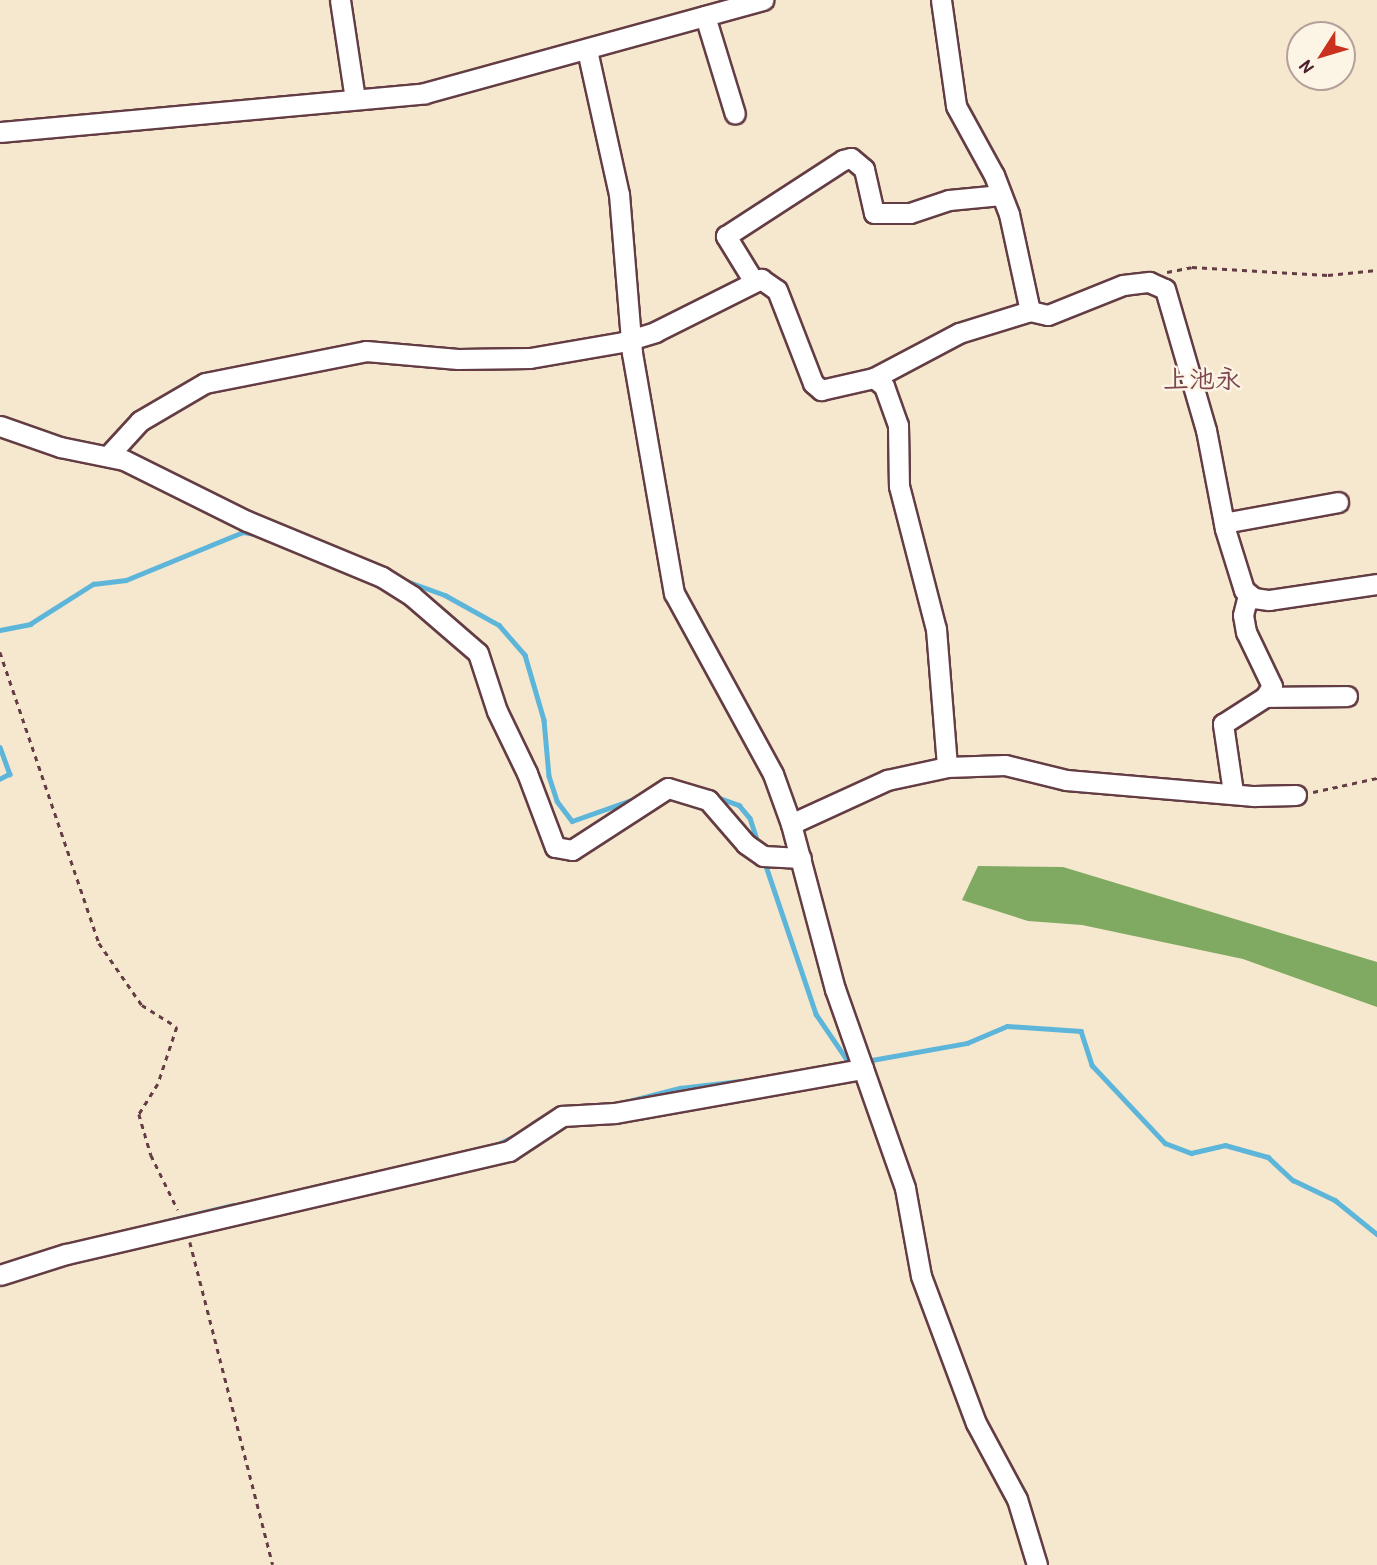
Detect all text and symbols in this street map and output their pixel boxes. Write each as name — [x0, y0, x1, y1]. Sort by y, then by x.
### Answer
north arrow — [1286, 21, 1356, 91]
text: N — [1292, 56, 1319, 79]
district label: 上池永 — [1163, 363, 1241, 395]

